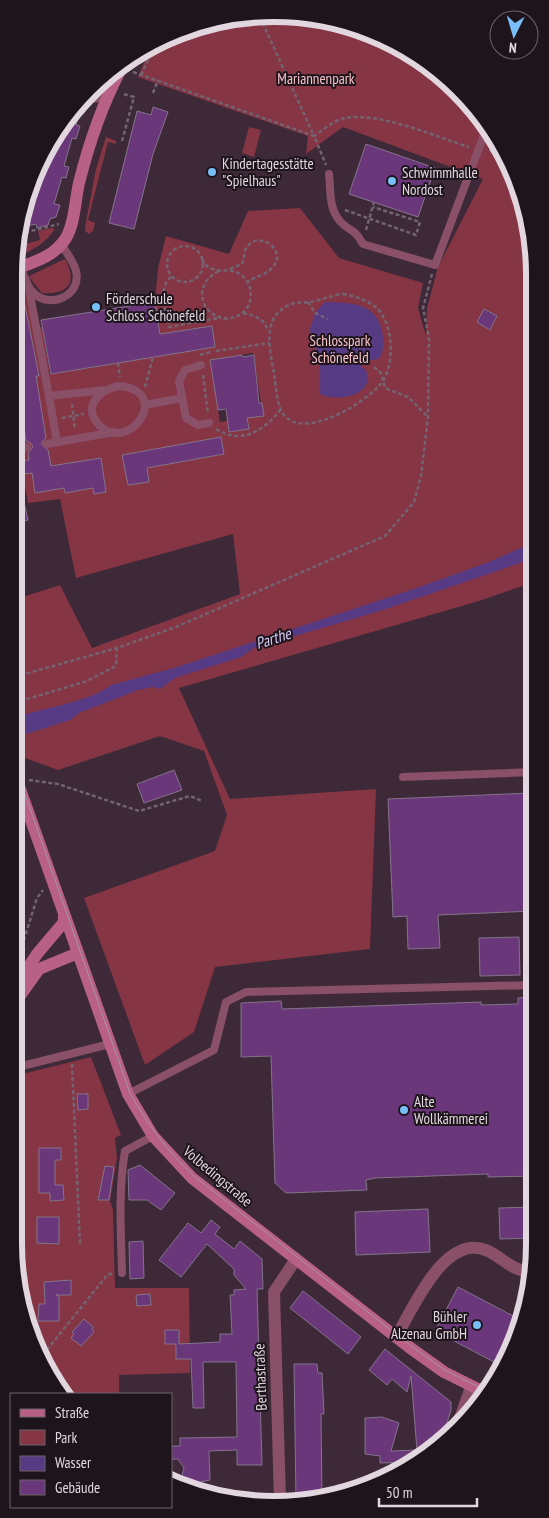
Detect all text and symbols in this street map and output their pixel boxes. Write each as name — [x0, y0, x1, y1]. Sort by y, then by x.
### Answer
north arrow — [489, 10, 539, 60]
text: N — [508, 39, 517, 57]
park label: Mariannenpark — [277, 69, 355, 88]
place label: Kindertagesstätte "Spielhaus" — [222, 154, 314, 190]
place label: Schwimmhalle Nordost — [402, 163, 478, 199]
marker: Kindertagesstätte "Spielhaus" — [206, 166, 218, 178]
marker: Schwimmhalle Nordost — [386, 175, 398, 187]
place label: Förderschule Schloss Schönefeld — [106, 289, 205, 325]
marker: Förderschule Schloss Schönefeld — [90, 301, 102, 313]
park label: Schlosspark Schönefeld — [310, 331, 371, 367]
water label: Parthe — [253, 622, 295, 653]
place label: Alte Wollkämmerei — [414, 1092, 488, 1128]
marker: Alte Wollkämmerei — [398, 1104, 410, 1116]
street label: Volbedingstraße — [179, 1141, 256, 1210]
place label: Bühler Alzenau GmbH — [391, 1307, 468, 1343]
marker: Bühler Alzenau GmbH — [471, 1319, 483, 1331]
street label: Berthastraße — [249, 1343, 271, 1411]
legend — [10, 1393, 172, 1508]
text: Straße — [55, 1403, 89, 1422]
text: Park — [55, 1428, 77, 1447]
text: Wasser — [55, 1453, 92, 1472]
scale bar — [379, 1476, 476, 1508]
text: Gebäude — [55, 1478, 100, 1497]
text: 50 m — [386, 1483, 412, 1502]

